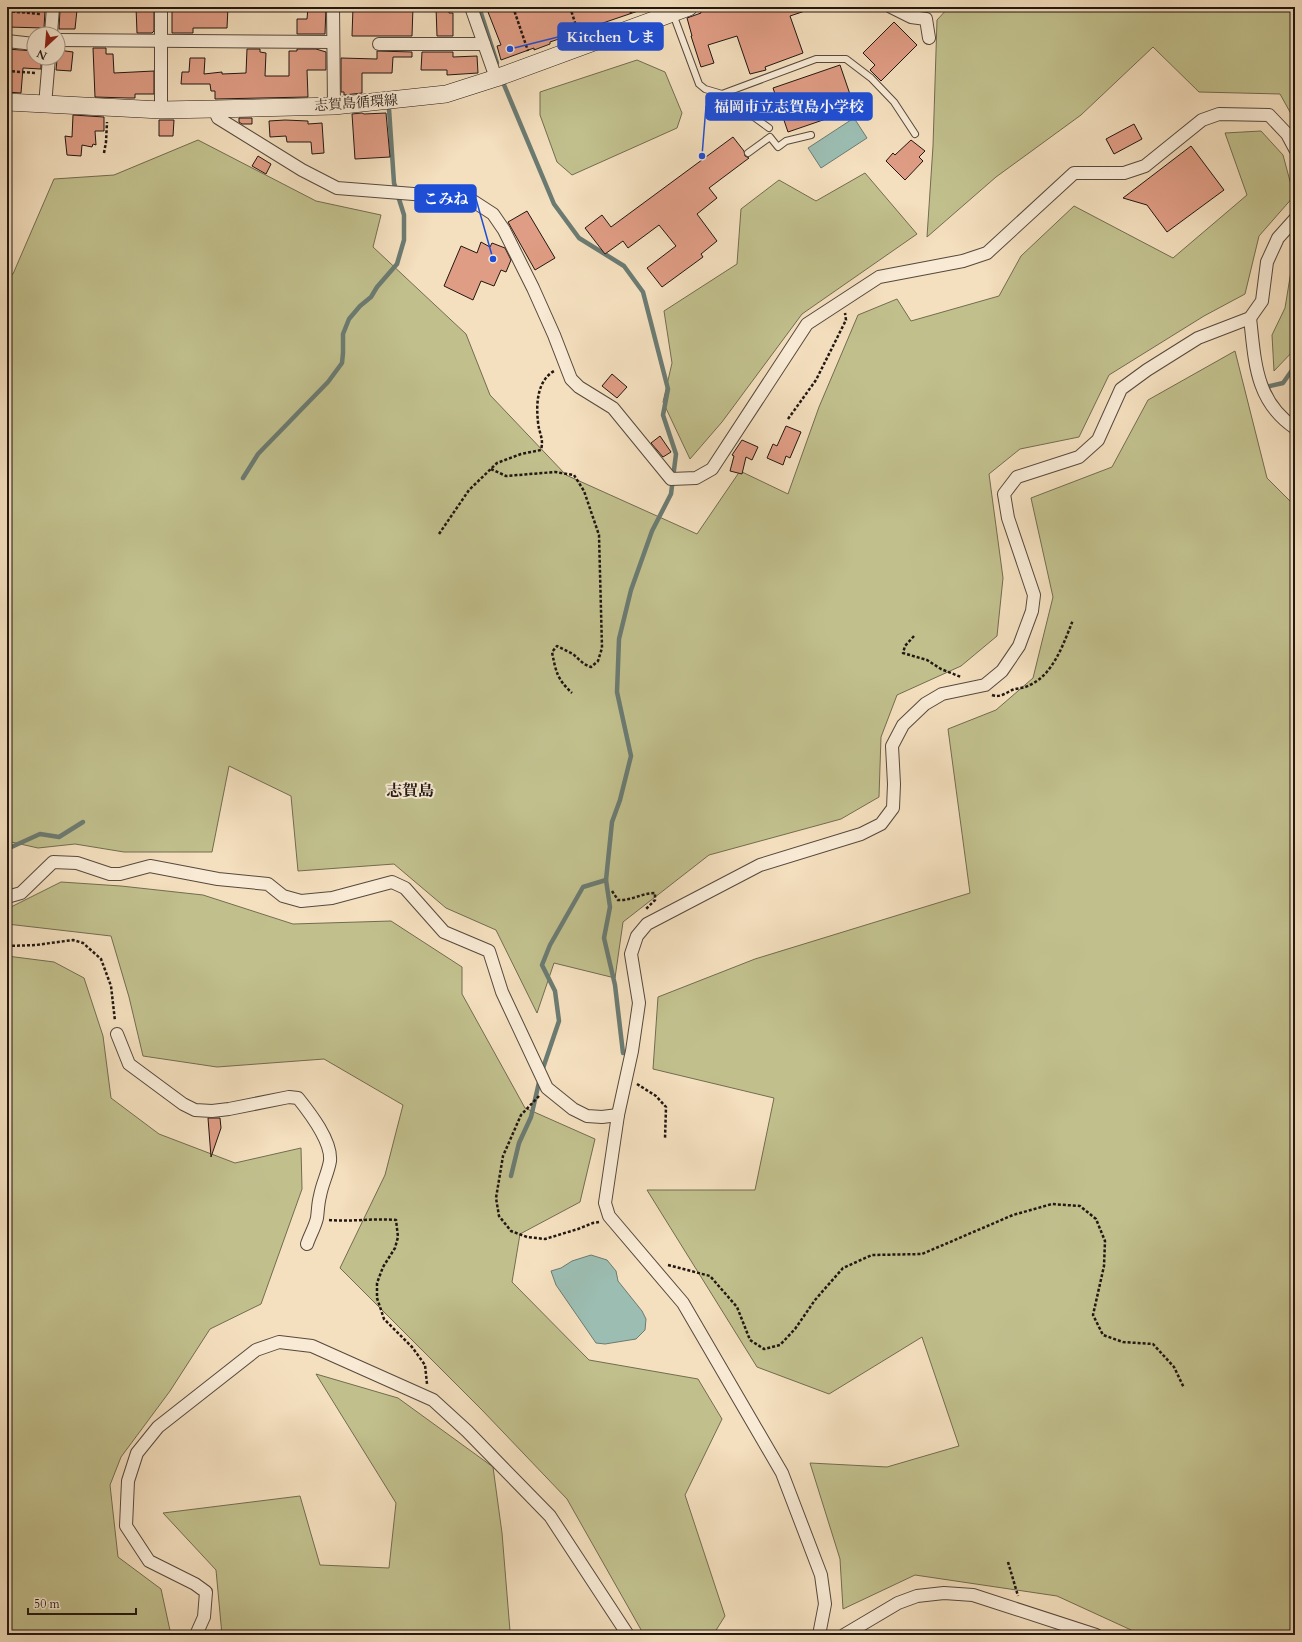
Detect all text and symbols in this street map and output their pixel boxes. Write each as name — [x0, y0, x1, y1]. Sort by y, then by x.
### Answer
callout: Kitchen しま — [558, 23, 663, 50]
north arrow — [26, 26, 66, 66]
text: Kitchen しま — [566, 27, 656, 47]
text: N — [34, 46, 49, 63]
street label: 志賀島循環線 — [313, 91, 399, 115]
callout: 福岡市立志賀島小学校 — [706, 93, 872, 120]
text: 福岡市立志賀島小学校 — [714, 97, 864, 117]
callout: こみね — [415, 185, 476, 212]
text: こみね — [423, 189, 469, 209]
district label: 志賀島 — [386, 780, 434, 802]
scale bar — [28, 1590, 136, 1616]
text: 50 m — [34, 1596, 61, 1612]

